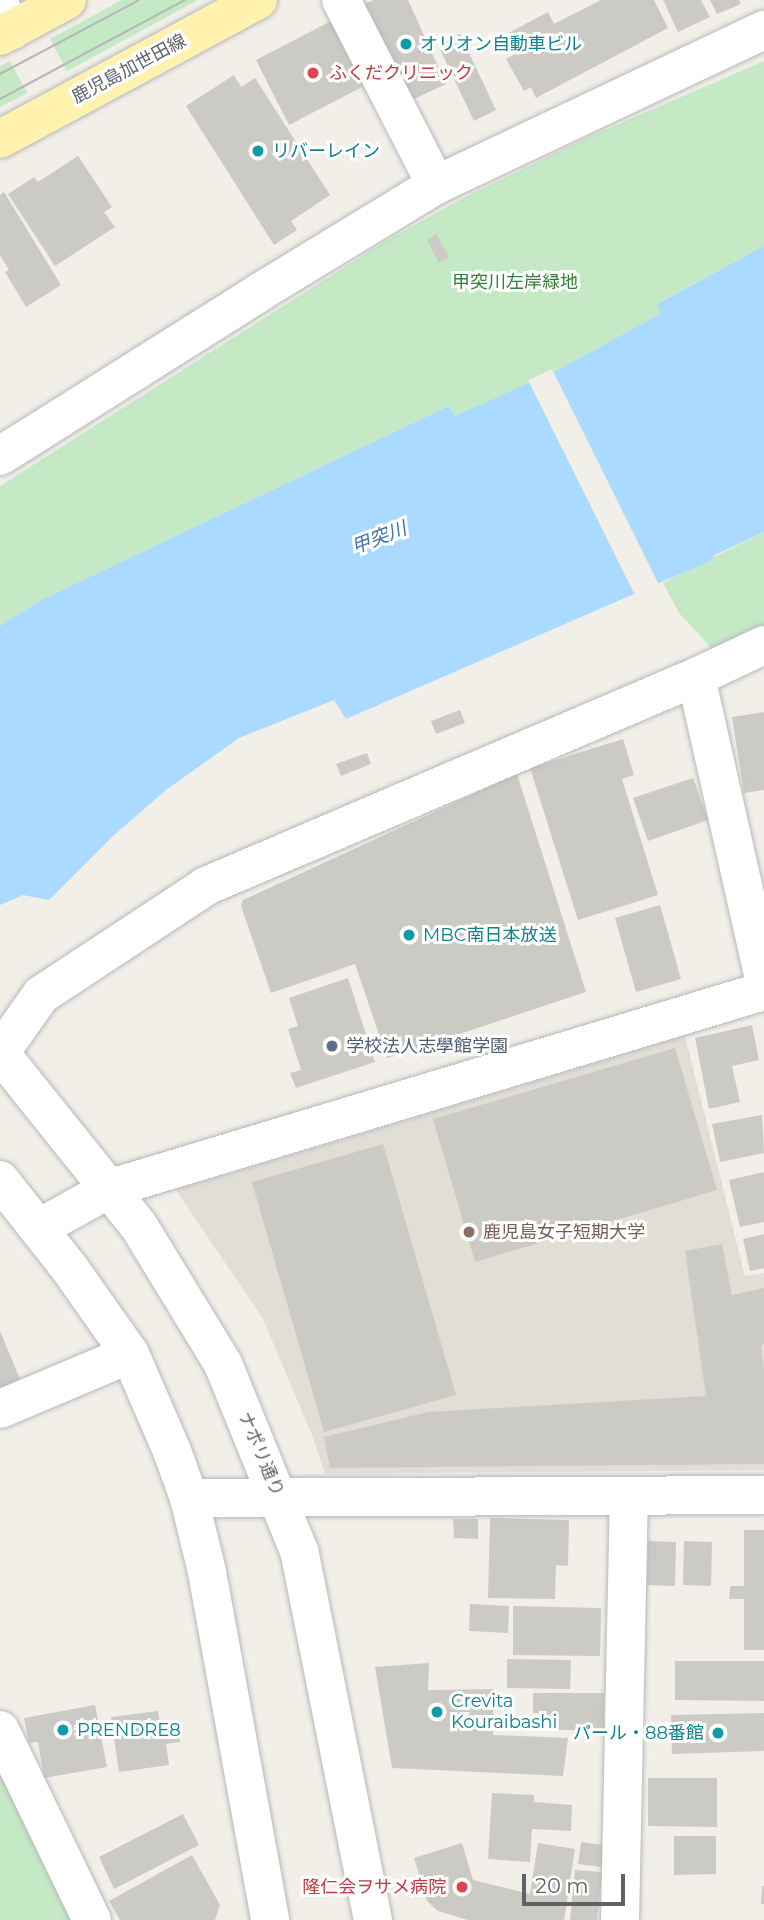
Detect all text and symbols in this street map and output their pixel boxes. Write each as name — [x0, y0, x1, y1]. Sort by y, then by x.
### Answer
street label: 鹿児島加世田線 — [68, 30, 190, 108]
place label: オリオン自動車ビル — [420, 33, 582, 55]
marker: オリオン自動車ビル — [398, 36, 414, 52]
place label: ふくだクリニック — [329, 62, 473, 84]
marker: ふくだクリニック — [303, 63, 323, 83]
place label: リバーレイン — [272, 140, 380, 162]
marker: リバーレイン — [250, 143, 266, 159]
park label: 甲突川左岸緑地 — [452, 271, 578, 293]
water label: 甲突川 — [348, 517, 410, 559]
place label: MBC南日本放送 — [423, 924, 557, 946]
marker: MBC南日本放送 — [401, 927, 417, 943]
place label: 学校法人志學館学園 — [346, 1035, 508, 1057]
marker: 学校法人志學館学園 — [324, 1038, 340, 1054]
place label: 鹿児島女子短期大学 — [483, 1221, 645, 1243]
marker: 鹿児島女子短期大学 — [461, 1224, 477, 1240]
street label: ナポリ通り — [233, 1408, 289, 1500]
place label: Crevita Kouraibashi — [451, 1691, 557, 1734]
marker: Crevita Kouraibashi — [429, 1704, 445, 1720]
place label: PRENDRE8 — [77, 1719, 181, 1741]
marker: PRENDRE8 — [55, 1722, 71, 1738]
place label: パール・88番館 — [573, 1722, 704, 1744]
marker: パール・88番館 — [710, 1725, 726, 1741]
scale bar — [526, 1860, 629, 1904]
text: 20 m — [535, 1873, 589, 1898]
place label: 隆仁会ヲサメ病院 — [302, 1876, 446, 1898]
marker: 隆仁会ヲサメ病院 — [452, 1877, 472, 1897]

